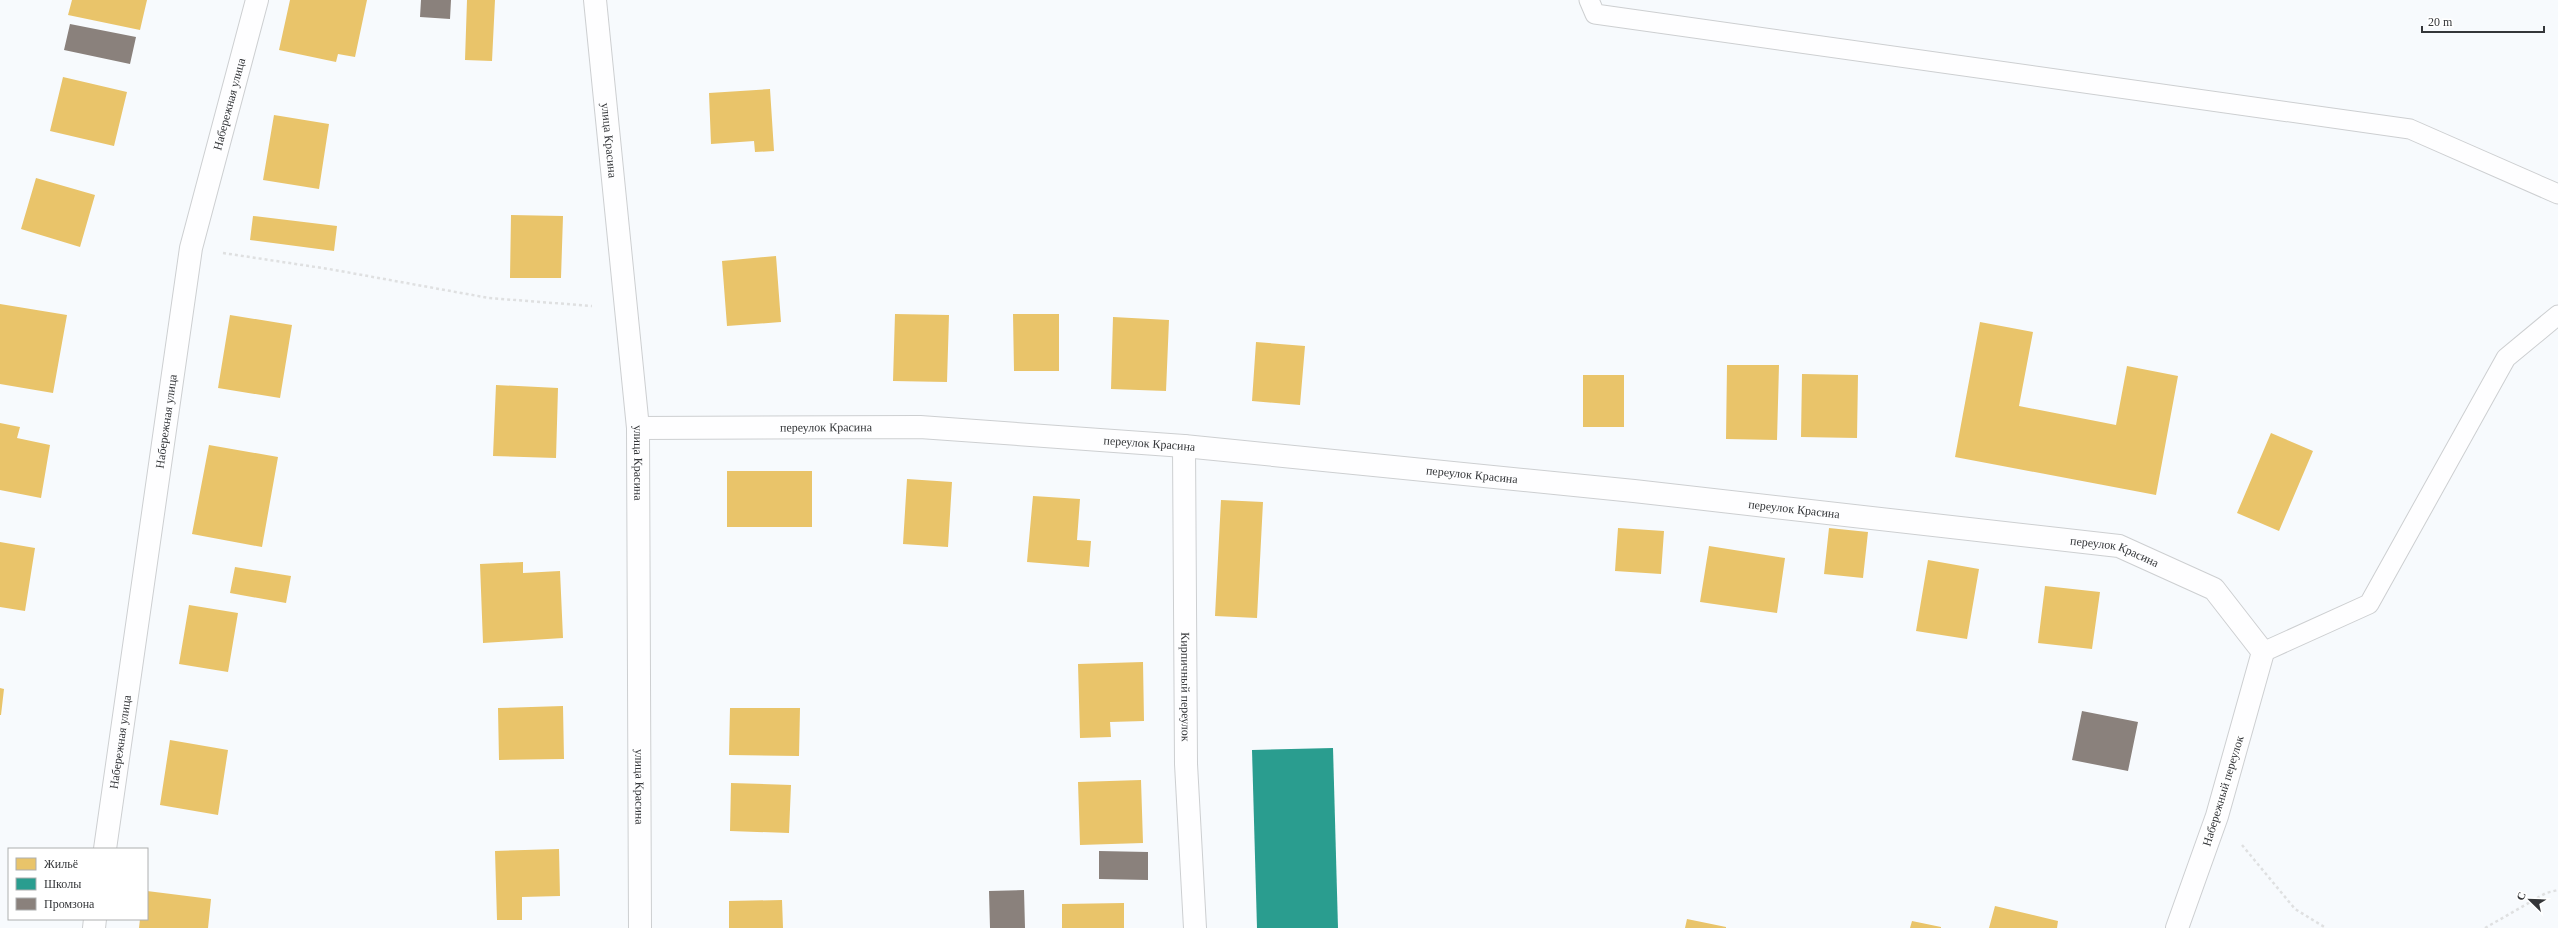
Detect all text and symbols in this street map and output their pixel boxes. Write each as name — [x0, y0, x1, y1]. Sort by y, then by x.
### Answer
scale bar — [2422, 8, 2544, 34]
text: 20 m — [2428, 15, 2453, 29]
street label: Набережная улица — [210, 56, 248, 152]
street label: улица Красина — [598, 102, 620, 179]
street label: Набережная улица — [153, 373, 180, 469]
street label: переулок Красина — [780, 420, 873, 434]
street label: улица Красина — [631, 424, 645, 501]
street label: переулок Красина — [1103, 433, 1197, 454]
street label: переулок Красина — [1425, 463, 1519, 486]
street label: переулок Красина — [1748, 497, 1841, 521]
street label: переулок Красина — [2070, 534, 2162, 570]
street label: Кирпичный переулок — [1178, 632, 1193, 742]
street label: Набережная улица — [107, 693, 134, 790]
street label: Набережный переулок — [2200, 734, 2247, 848]
street label: улица Красина — [632, 749, 647, 825]
legend — [8, 848, 148, 920]
text: Жильё — [44, 857, 78, 871]
text: Школы — [44, 877, 81, 891]
north arrow — [2510, 880, 2550, 920]
text: С — [2514, 890, 2528, 902]
text: Промзона — [44, 897, 95, 911]

